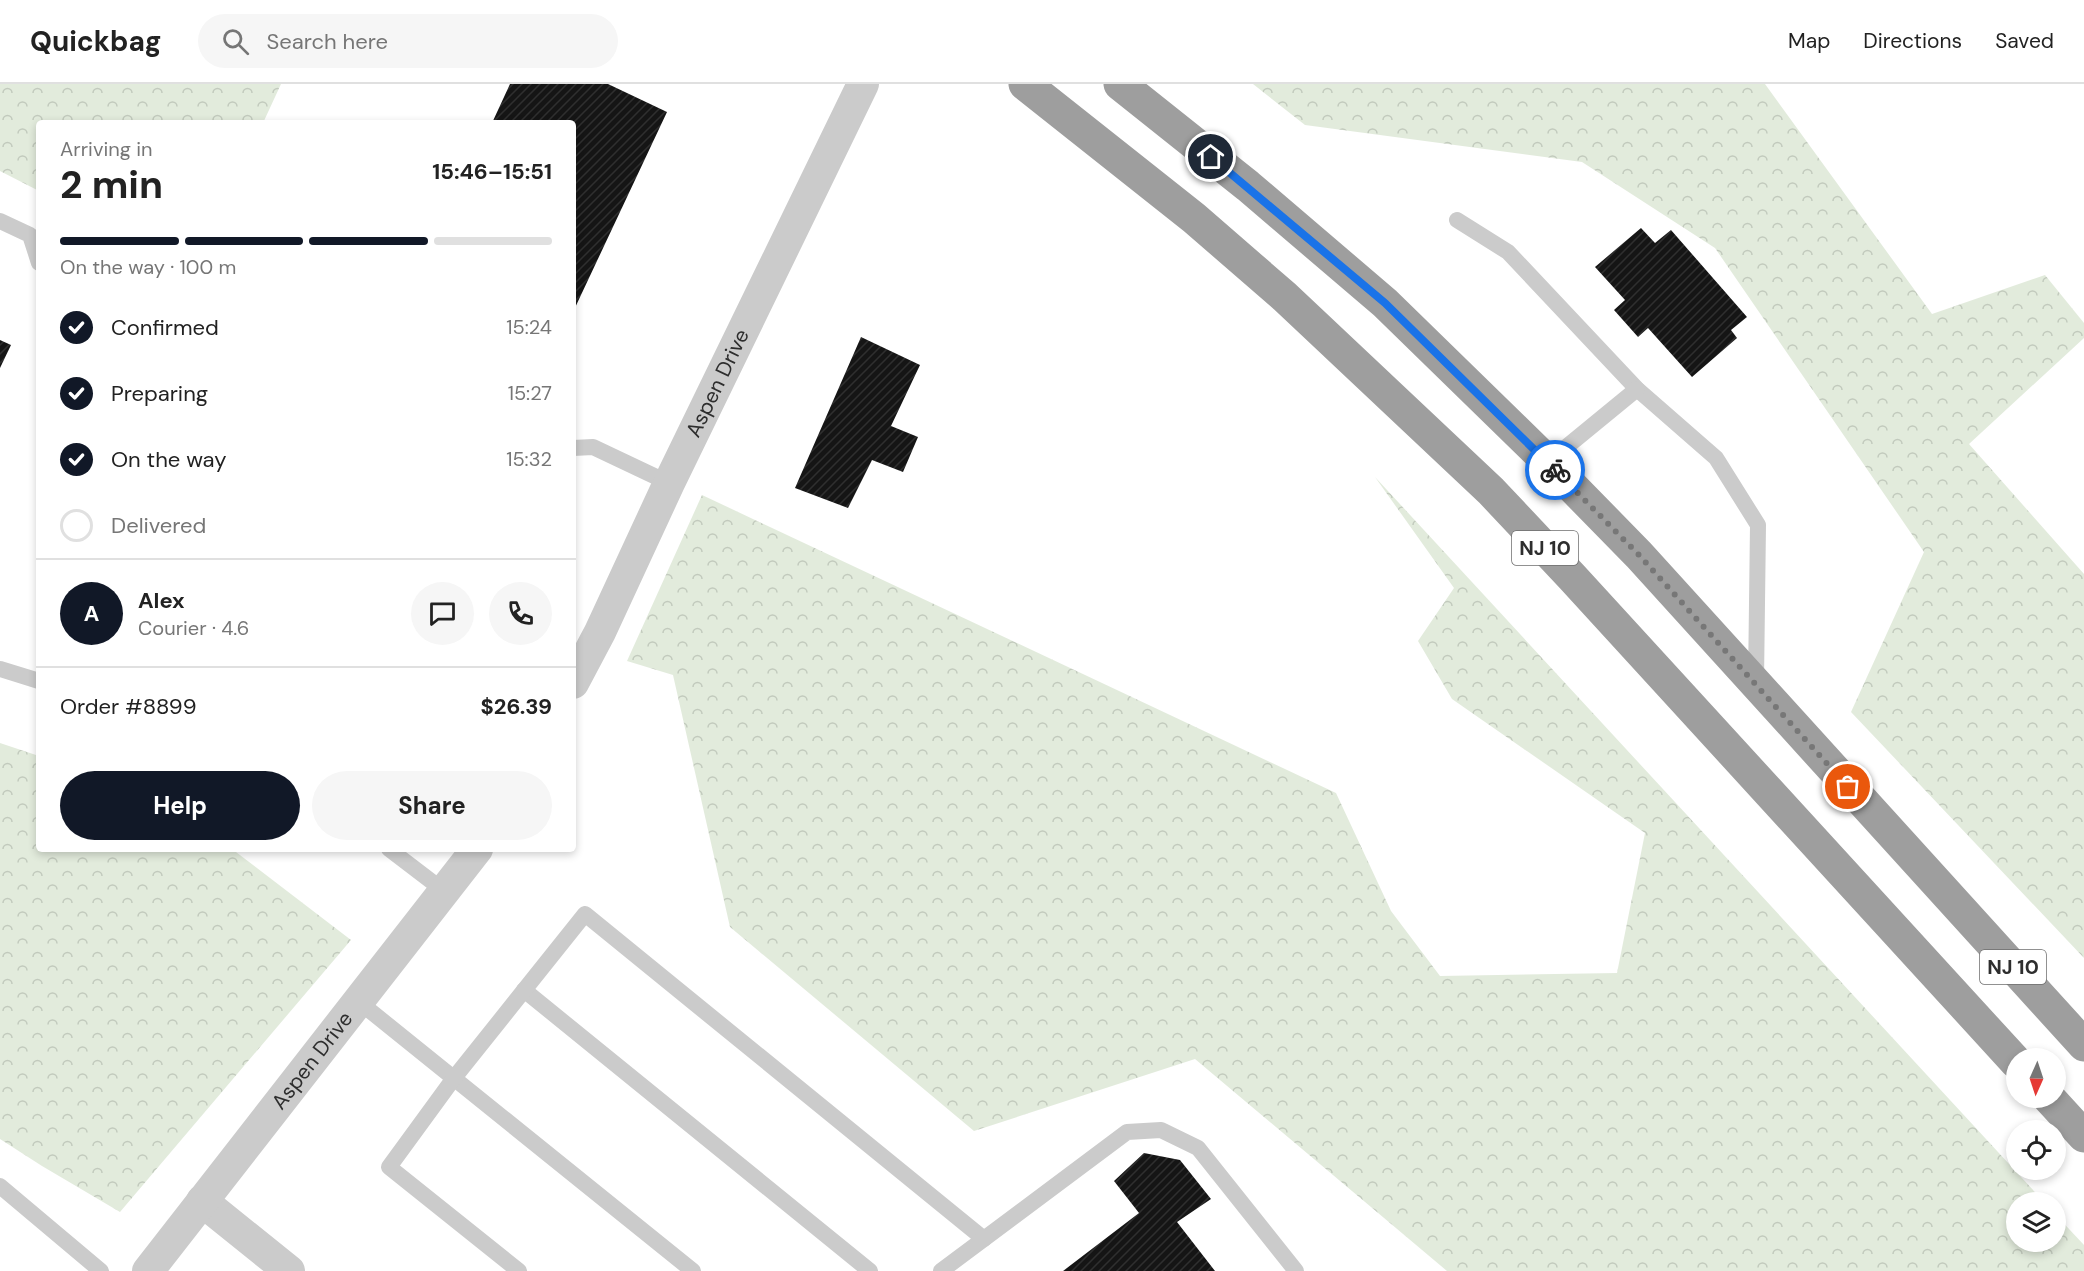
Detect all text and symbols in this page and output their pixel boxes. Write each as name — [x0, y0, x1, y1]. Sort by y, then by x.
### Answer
search box — [198, 14, 618, 68]
text: Quickbag — [30, 23, 162, 60]
icon: search — [219, 25, 252, 58]
text: Search here — [267, 27, 388, 56]
text: Map — [1788, 27, 1830, 55]
text: Directions — [1863, 27, 1962, 55]
text: Saved — [1995, 27, 2054, 55]
pin — [1185, 131, 1236, 182]
text: Arriving in — [60, 136, 152, 162]
icon: home — [1194, 140, 1227, 173]
text: 15:46–15:51 — [432, 157, 552, 186]
text: 2 min — [60, 159, 163, 210]
text: On the way · 100 m — [60, 254, 236, 280]
icon: check — [60, 311, 93, 344]
text: Confirmed — [111, 313, 219, 342]
text: 15:24 — [506, 314, 552, 340]
street label: Aspen Drive — [679, 324, 756, 442]
icon: check — [60, 377, 93, 410]
text: Preparing — [111, 379, 208, 408]
text: 15:27 — [508, 380, 552, 406]
courier — [1525, 440, 1585, 500]
icon: check — [60, 443, 93, 476]
text: On the way — [111, 445, 226, 474]
text: 15:32 — [506, 446, 552, 472]
icon: bike — [1539, 454, 1572, 487]
text: Delivered — [111, 511, 206, 540]
road number: NJ 10 — [1512, 531, 1578, 565]
button: chat — [411, 582, 474, 645]
button: phone — [489, 582, 552, 645]
text: Alex — [138, 586, 185, 615]
text: A — [84, 599, 99, 628]
text: Courier · 4.6 — [138, 615, 249, 641]
text: Order #8899 — [60, 692, 196, 721]
text: $26.39 — [481, 692, 552, 721]
pin — [1822, 761, 1873, 812]
icon: bag — [1831, 770, 1864, 803]
button: Help — [60, 771, 300, 840]
button: Share — [312, 771, 552, 840]
road number: NJ 10 — [1980, 950, 2046, 984]
street label: Aspen Drive — [265, 1006, 359, 1115]
north arrow — [2006, 1048, 2066, 1108]
map controls — [2006, 1048, 2066, 1252]
button: locate — [2006, 1120, 2066, 1180]
button: layers — [2006, 1192, 2066, 1252]

